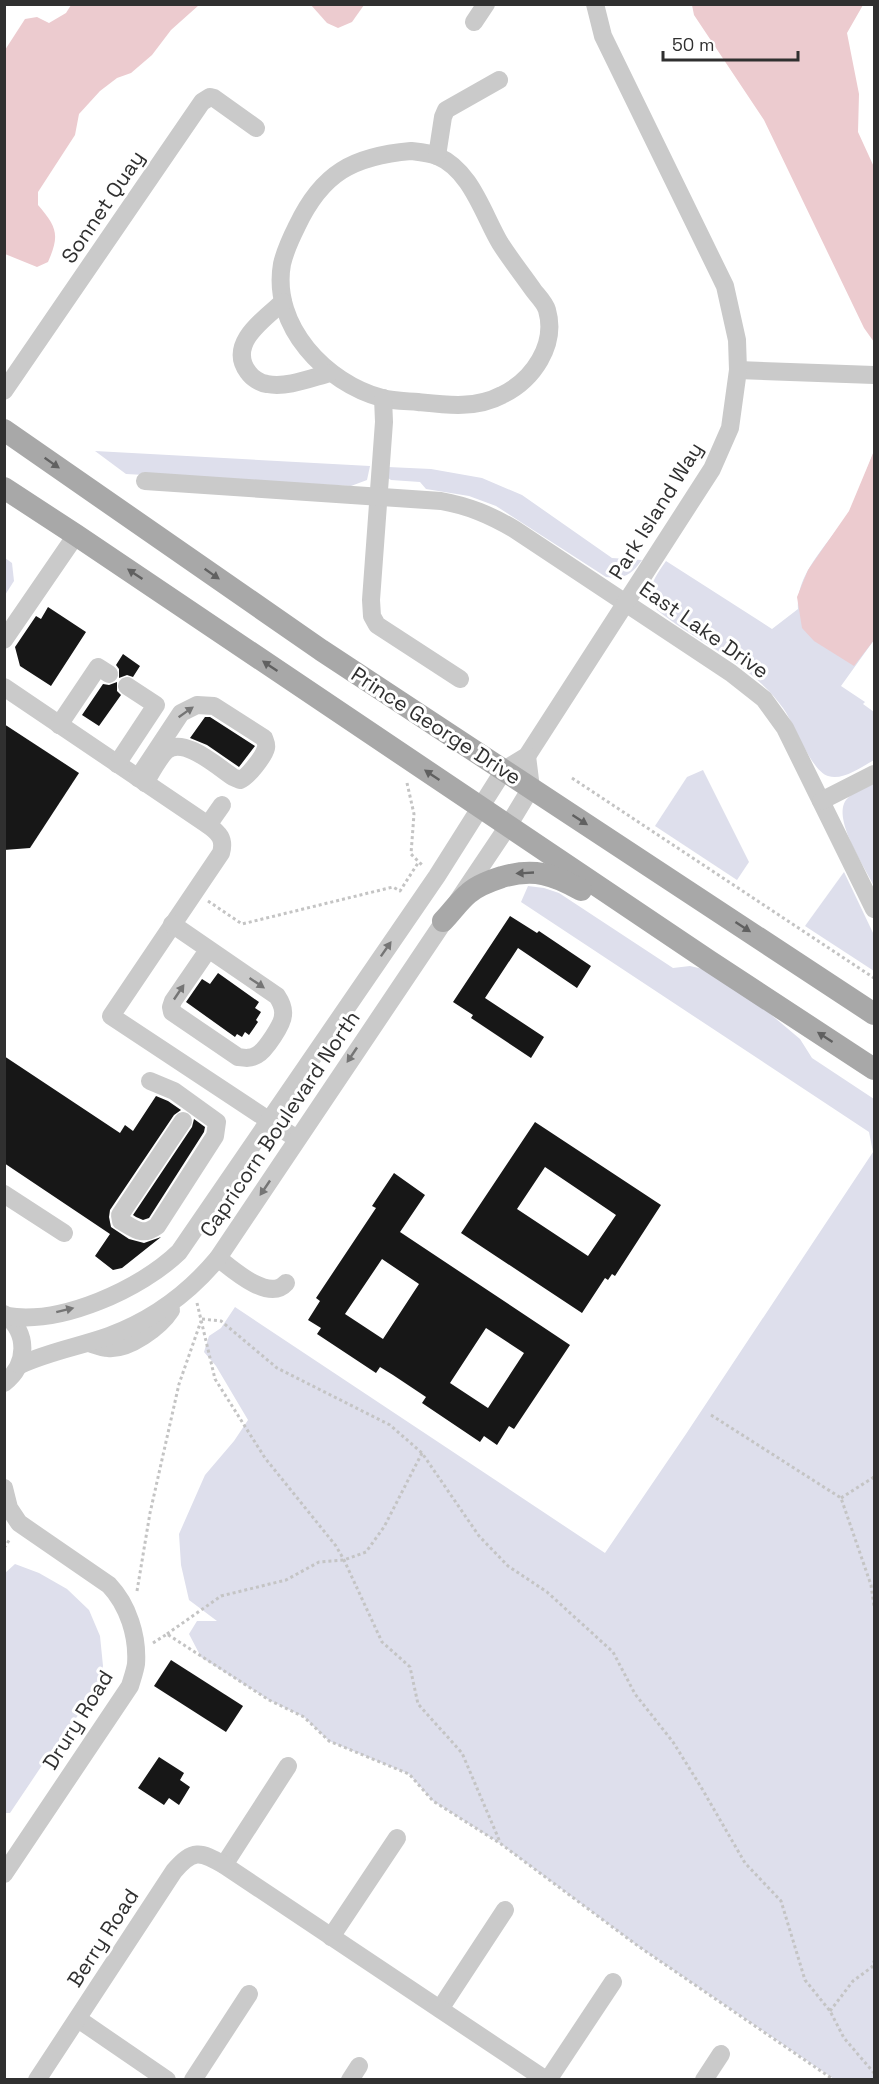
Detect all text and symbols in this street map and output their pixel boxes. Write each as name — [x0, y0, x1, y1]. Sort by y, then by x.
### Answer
scale bar — [663, 24, 798, 62]
text: 50 m — [672, 33, 714, 56]
street label: Sonnet Quay — [55, 145, 150, 268]
street label: Park Island Way — [603, 437, 709, 584]
one-way arrow — [44, 457, 60, 469]
one-way arrow — [127, 568, 143, 580]
one-way arrow — [204, 568, 220, 580]
street label: East Lake Drive — [634, 575, 774, 684]
one-way arrow — [263, 660, 279, 672]
street label: Prince George Drive — [346, 661, 526, 791]
one-way arrow — [177, 706, 193, 718]
one-way arrow — [424, 770, 440, 781]
one-way arrow — [571, 814, 587, 826]
one-way arrow — [516, 869, 535, 878]
one-way arrow — [734, 921, 750, 933]
one-way arrow — [380, 942, 392, 958]
one-way arrow — [248, 977, 264, 989]
one-way arrow — [173, 984, 184, 1000]
street label: Capricorn Boulevard North — [194, 1005, 366, 1242]
one-way arrow — [818, 1031, 834, 1043]
one-way arrow — [347, 1047, 358, 1064]
one-way arrow — [259, 1179, 270, 1196]
one-way arrow — [56, 1305, 74, 1315]
street label: Drury Road — [36, 1665, 119, 1775]
street label: Berry Road — [61, 1883, 144, 1992]

